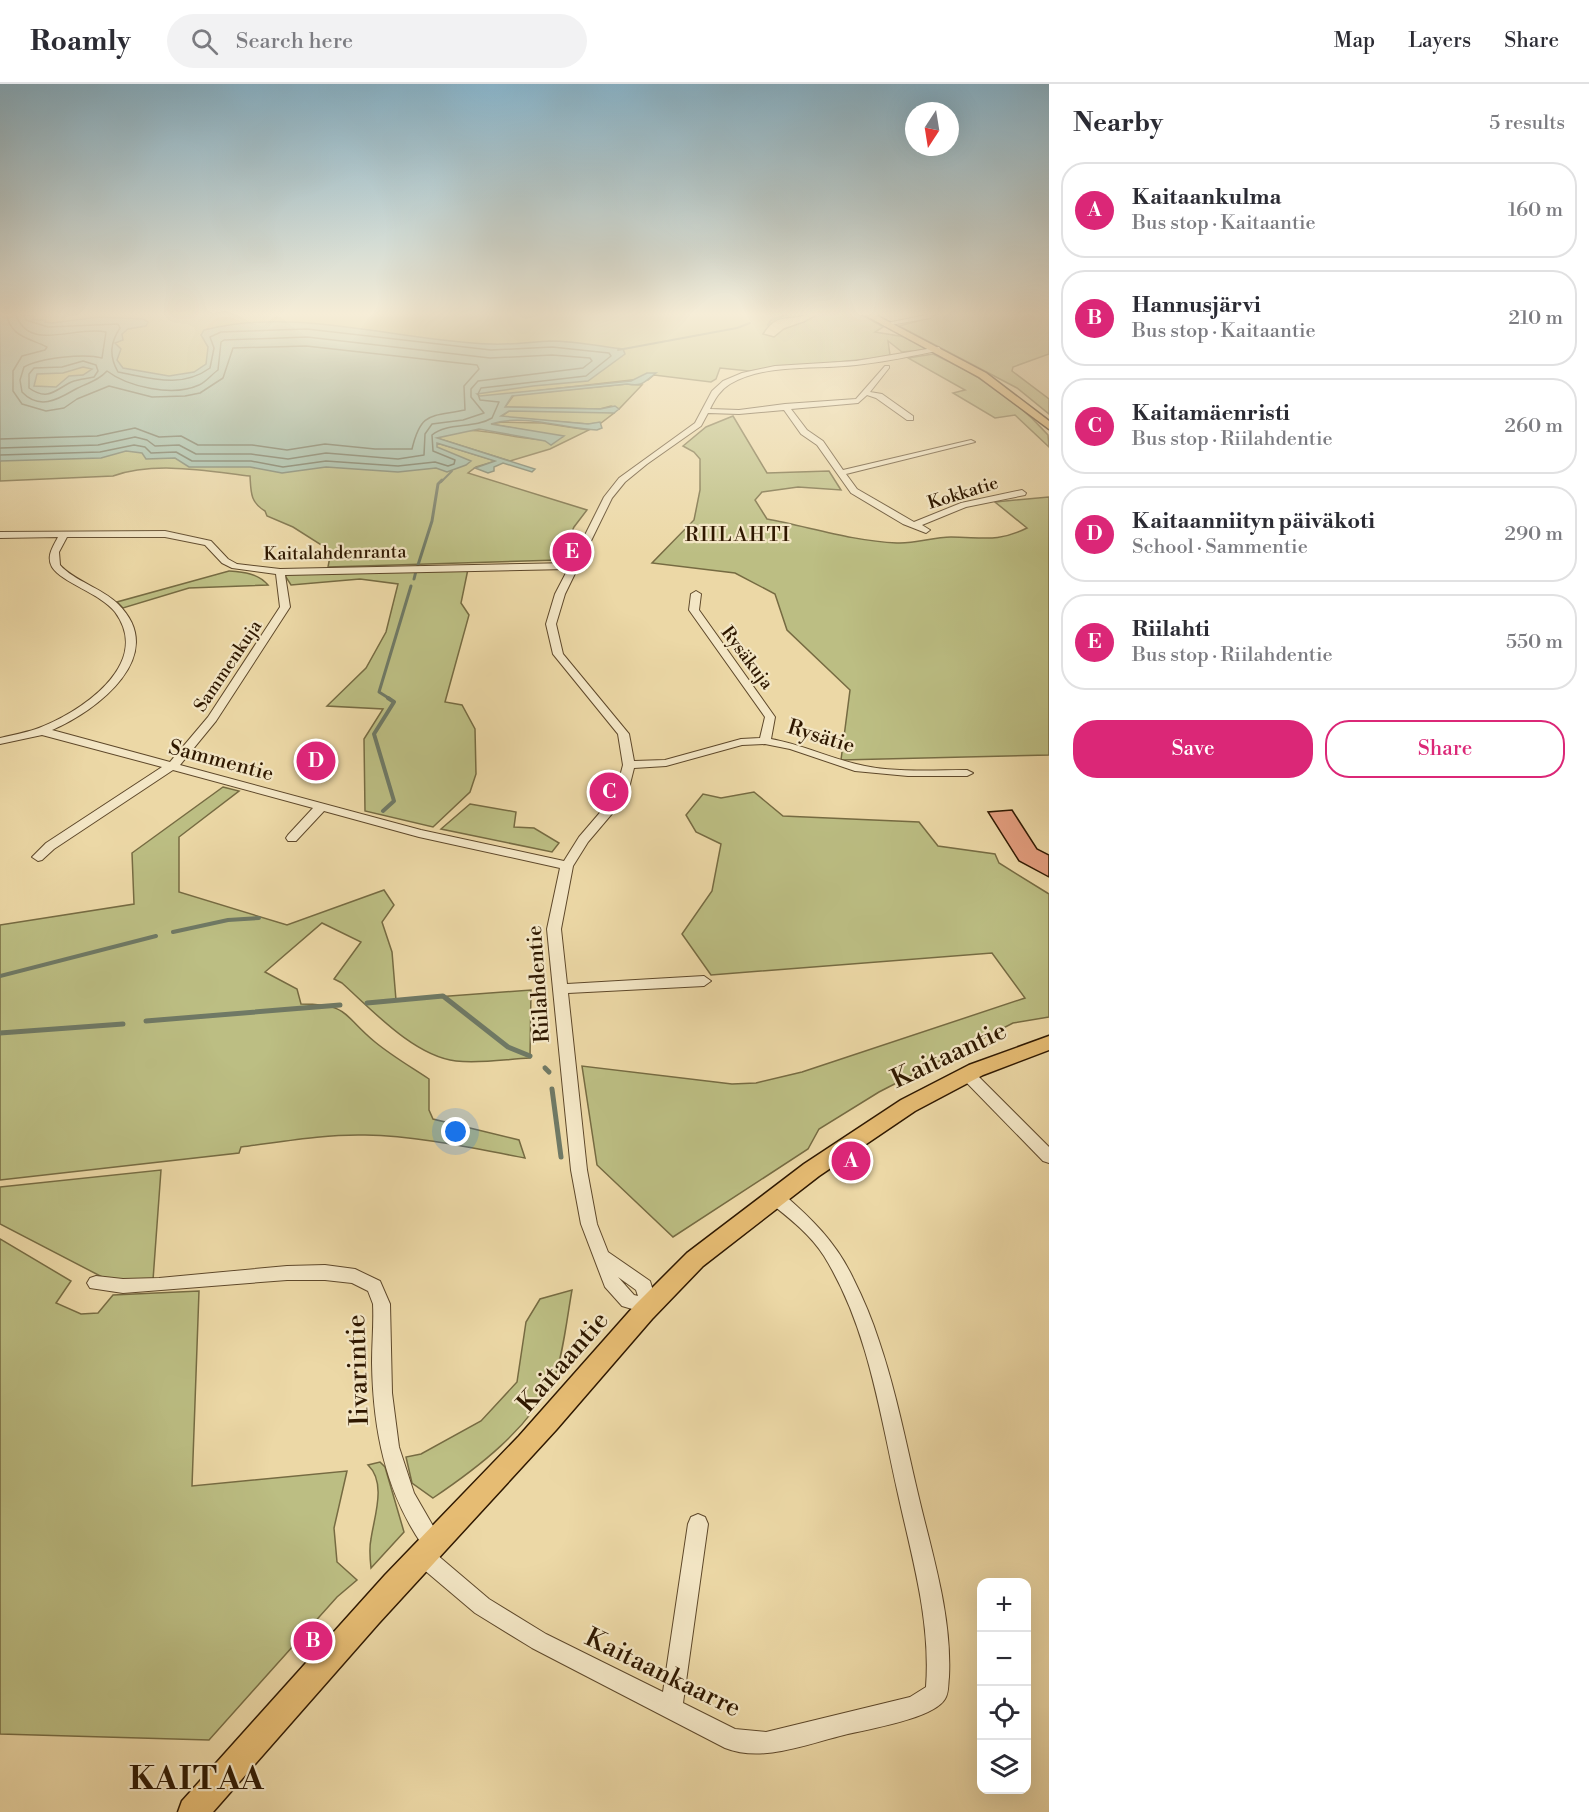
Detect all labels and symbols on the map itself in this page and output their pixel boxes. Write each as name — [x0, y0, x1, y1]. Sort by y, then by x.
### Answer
north arrow — [905, 102, 959, 156]
street label: Kokkatie — [925, 471, 1001, 515]
district label: RIILAHTI — [685, 523, 791, 548]
pin: E — [552, 530, 592, 574]
street label: Kaitalahdenranta — [263, 540, 408, 566]
street label: Sammenkuja — [189, 615, 268, 716]
street label: Rysäkuja — [716, 622, 779, 695]
street label: Rysätie — [784, 714, 858, 760]
street label: Sammentie — [166, 735, 276, 787]
pin: D — [296, 738, 336, 784]
pin: C — [590, 770, 628, 814]
street label: Riilahdentie — [522, 924, 556, 1044]
street label: Kaitaantie — [886, 1014, 1012, 1096]
your location — [441, 1117, 470, 1146]
pin: A — [832, 1138, 870, 1184]
street label: Kaitaantie — [510, 1305, 616, 1419]
street label: Iivarintie — [340, 1314, 376, 1426]
pin: B — [294, 1618, 332, 1664]
street label: Kaitaankaarre — [580, 1621, 746, 1725]
district label: KAITAA — [129, 1759, 265, 1800]

